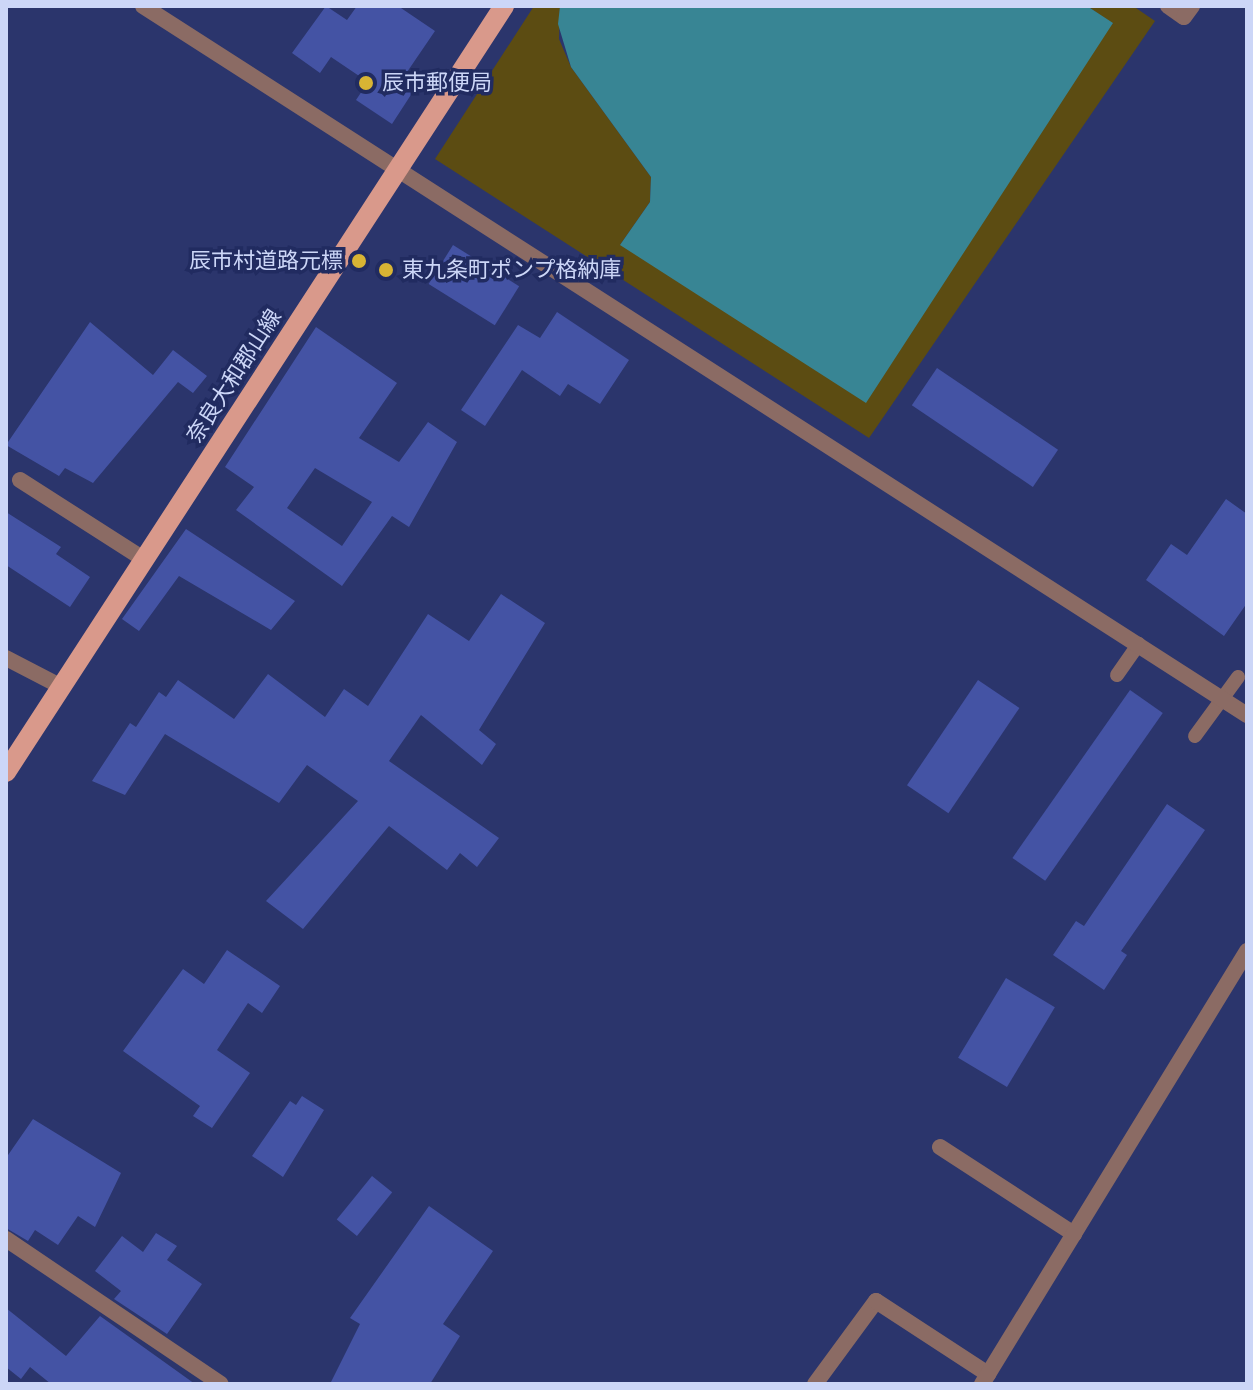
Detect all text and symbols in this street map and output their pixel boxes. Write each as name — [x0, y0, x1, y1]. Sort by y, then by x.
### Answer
place label: 辰市郵便局 — [382, 70, 492, 96]
marker: 辰市郵便局 — [357, 74, 375, 92]
place label: 辰市村道路元標 — [189, 248, 343, 274]
marker: 辰市村道路元標 — [350, 252, 368, 270]
place label: 東九条町ポンプ格納庫 — [402, 257, 622, 283]
marker: 東九条町ポンプ格納庫 — [377, 261, 395, 279]
street label: 奈良大和郡山線 — [181, 304, 287, 448]

